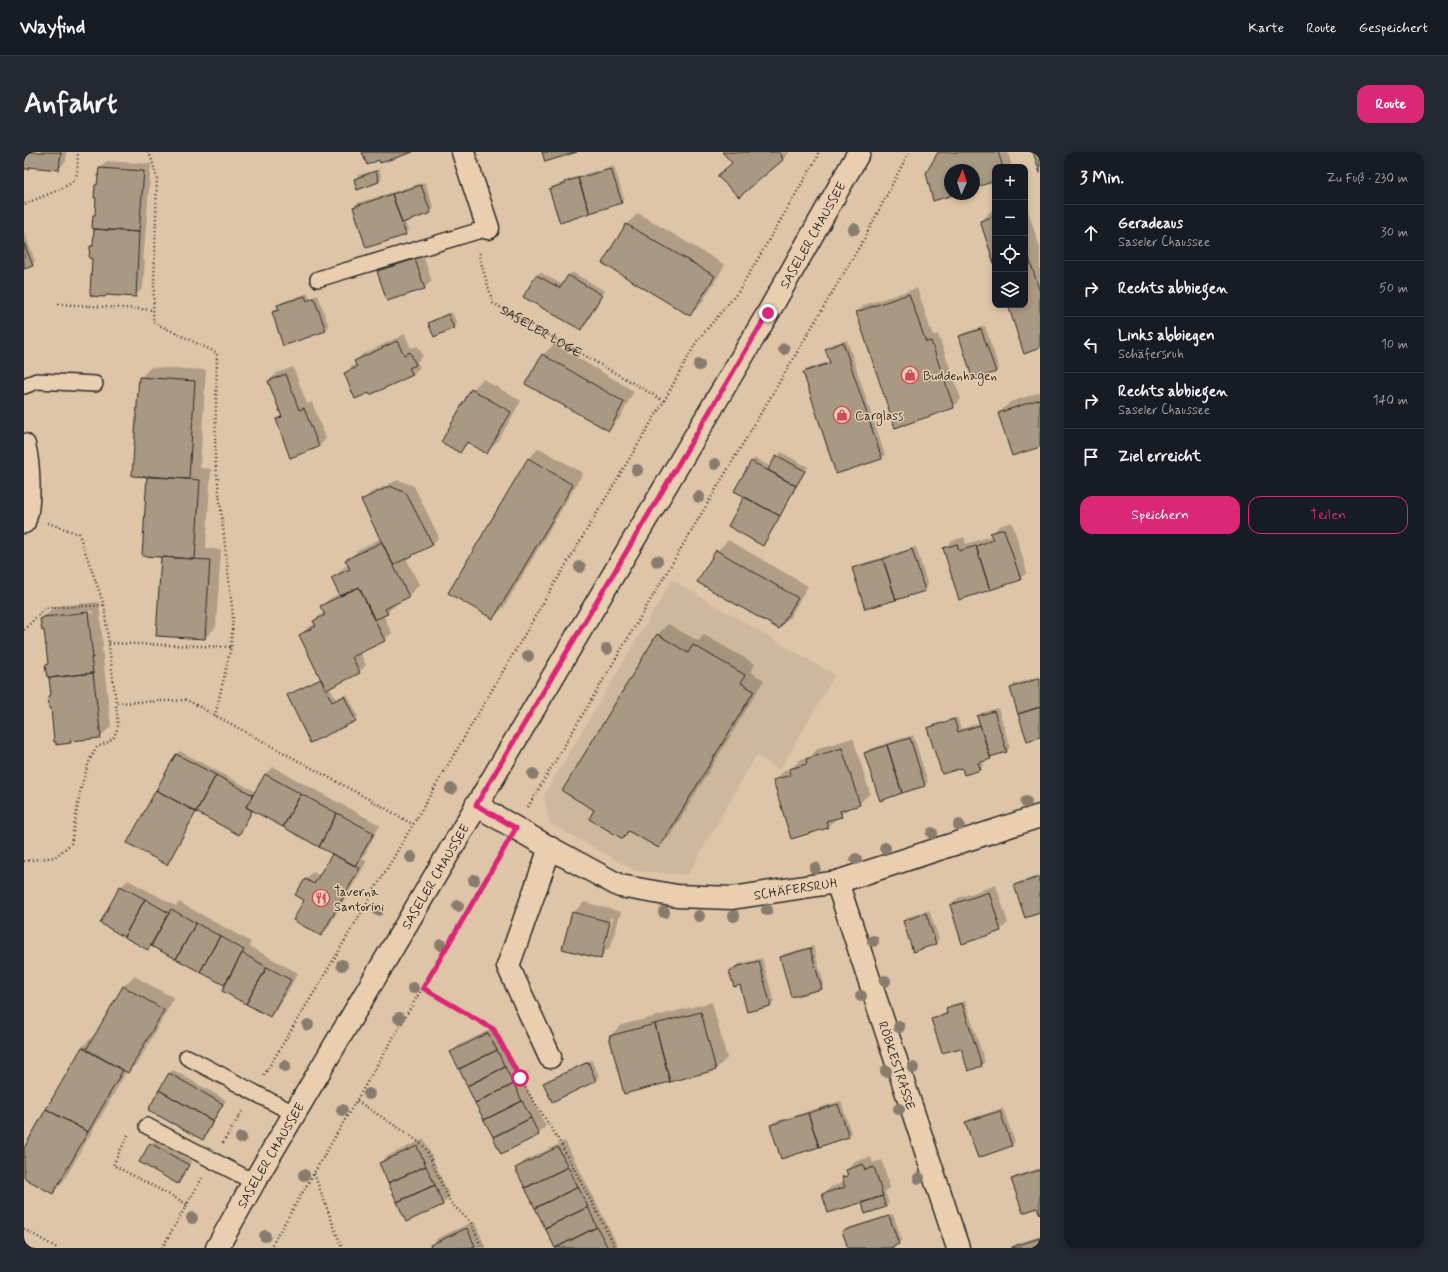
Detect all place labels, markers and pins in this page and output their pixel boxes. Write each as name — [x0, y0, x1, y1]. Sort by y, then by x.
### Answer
shop icon: Buddenhagen — [900, 365, 920, 385]
place label: Buddenhagen — [923, 368, 997, 386]
shop icon: Carglass — [832, 405, 852, 425]
place label: Carglass — [855, 408, 903, 426]
place label: Taverna Santorini — [334, 884, 384, 916]
restaurant icon: Taverna Santorini — [311, 888, 331, 908]

